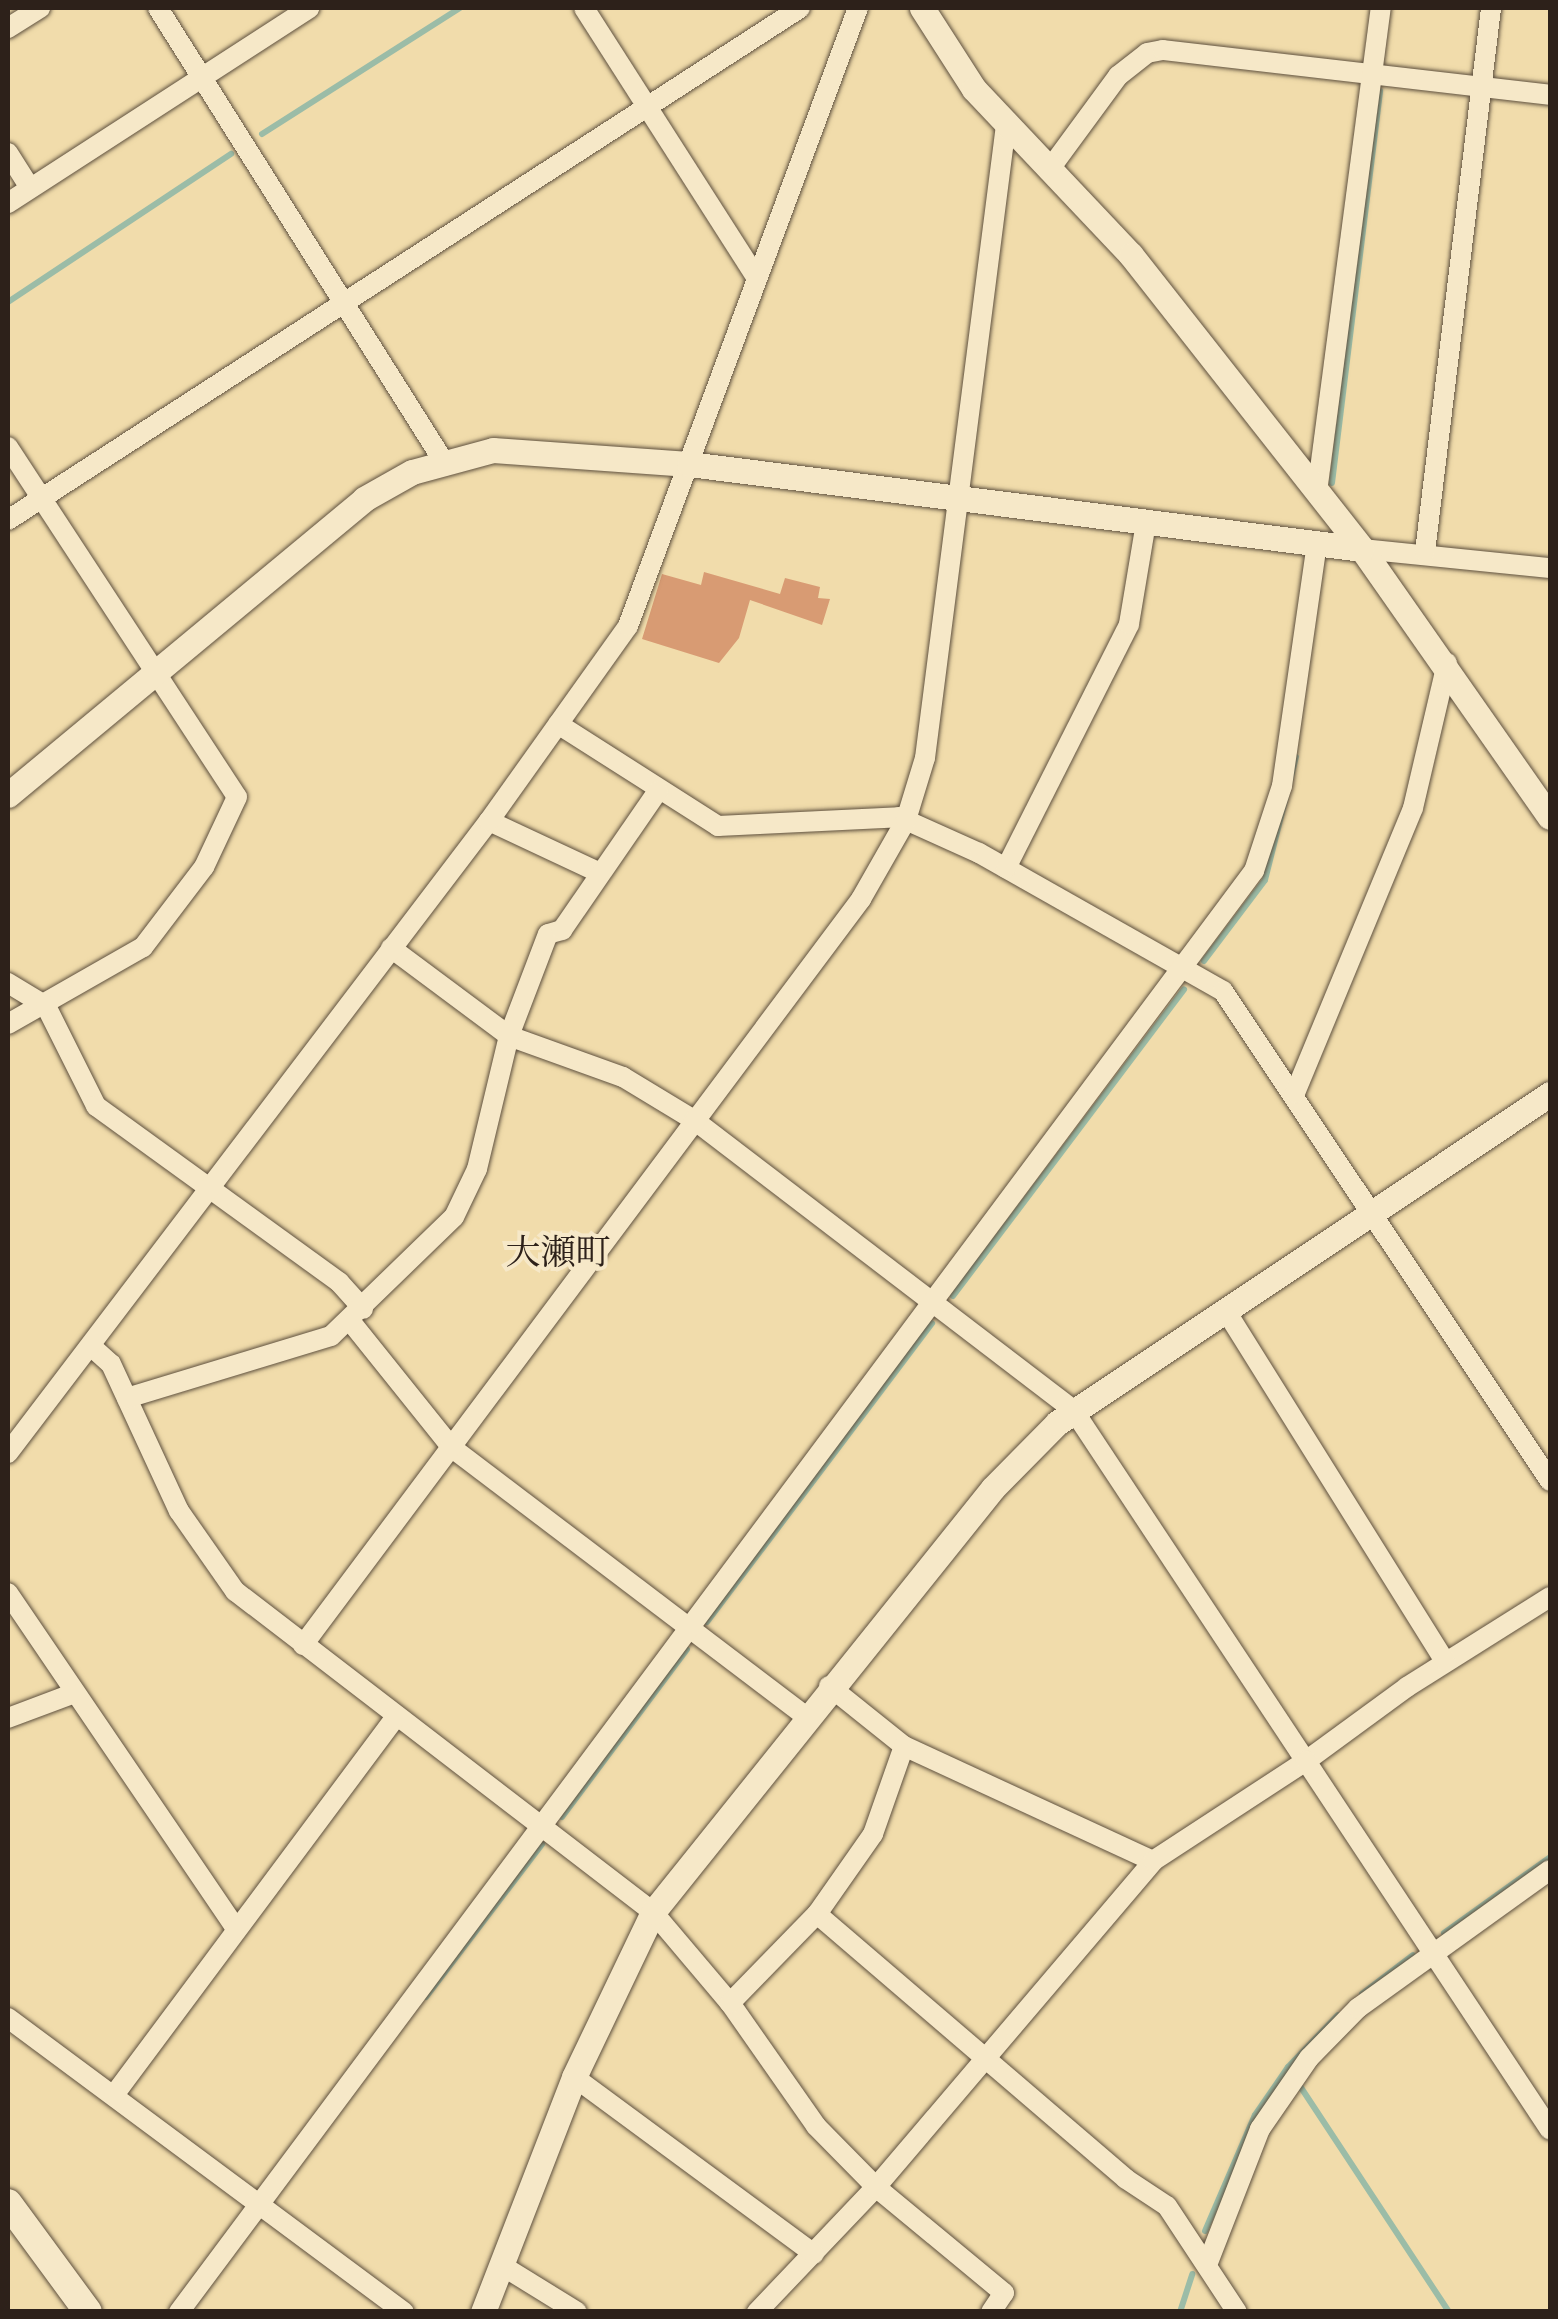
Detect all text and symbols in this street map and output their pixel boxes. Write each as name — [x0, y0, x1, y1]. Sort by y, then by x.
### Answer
district label: 大瀬町 — [506, 1232, 610, 1274]

